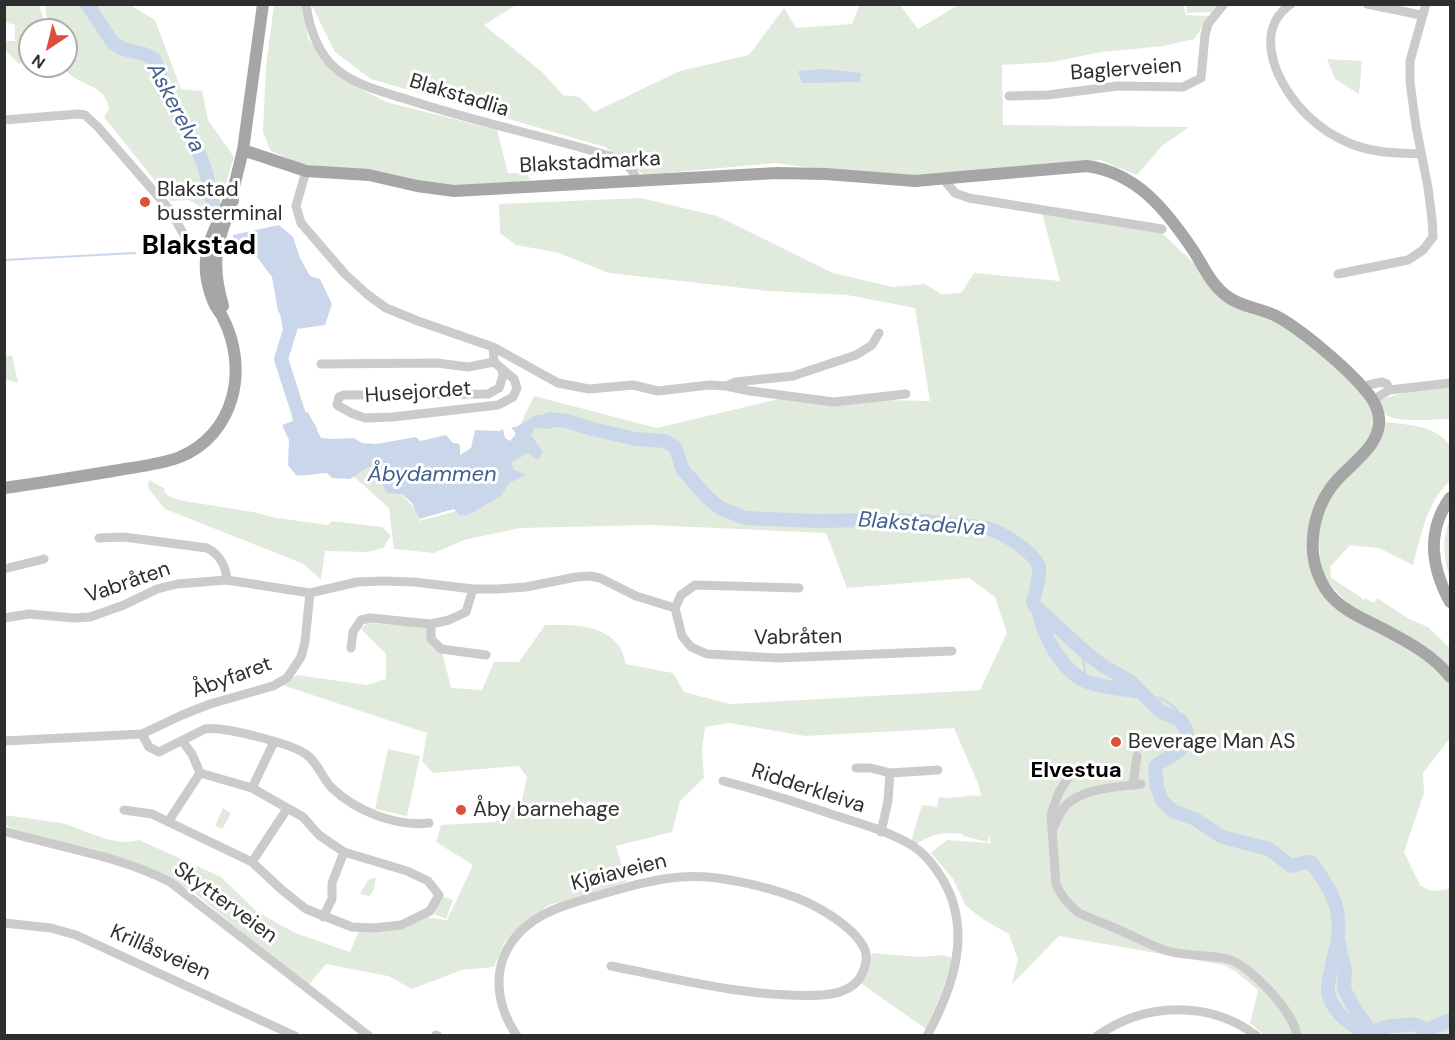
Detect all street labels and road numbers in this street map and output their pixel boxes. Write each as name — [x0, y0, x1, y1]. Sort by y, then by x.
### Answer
street label: Baglerveien — [1069, 54, 1183, 86]
street label: Blakstadlia — [406, 69, 512, 123]
street label: Blakstadmarka — [519, 147, 661, 179]
street label: Husejordet — [364, 377, 472, 409]
street label: Vabråten — [82, 557, 174, 609]
street label: Vabråten — [754, 625, 842, 651]
street label: Åbyfaret — [189, 652, 275, 704]
street label: Ridderkleiva — [748, 759, 868, 819]
street label: Kjøiaveien — [569, 849, 669, 897]
street label: Skytterveien — [168, 857, 282, 949]
street label: Krillåsveien — [106, 920, 214, 986]

